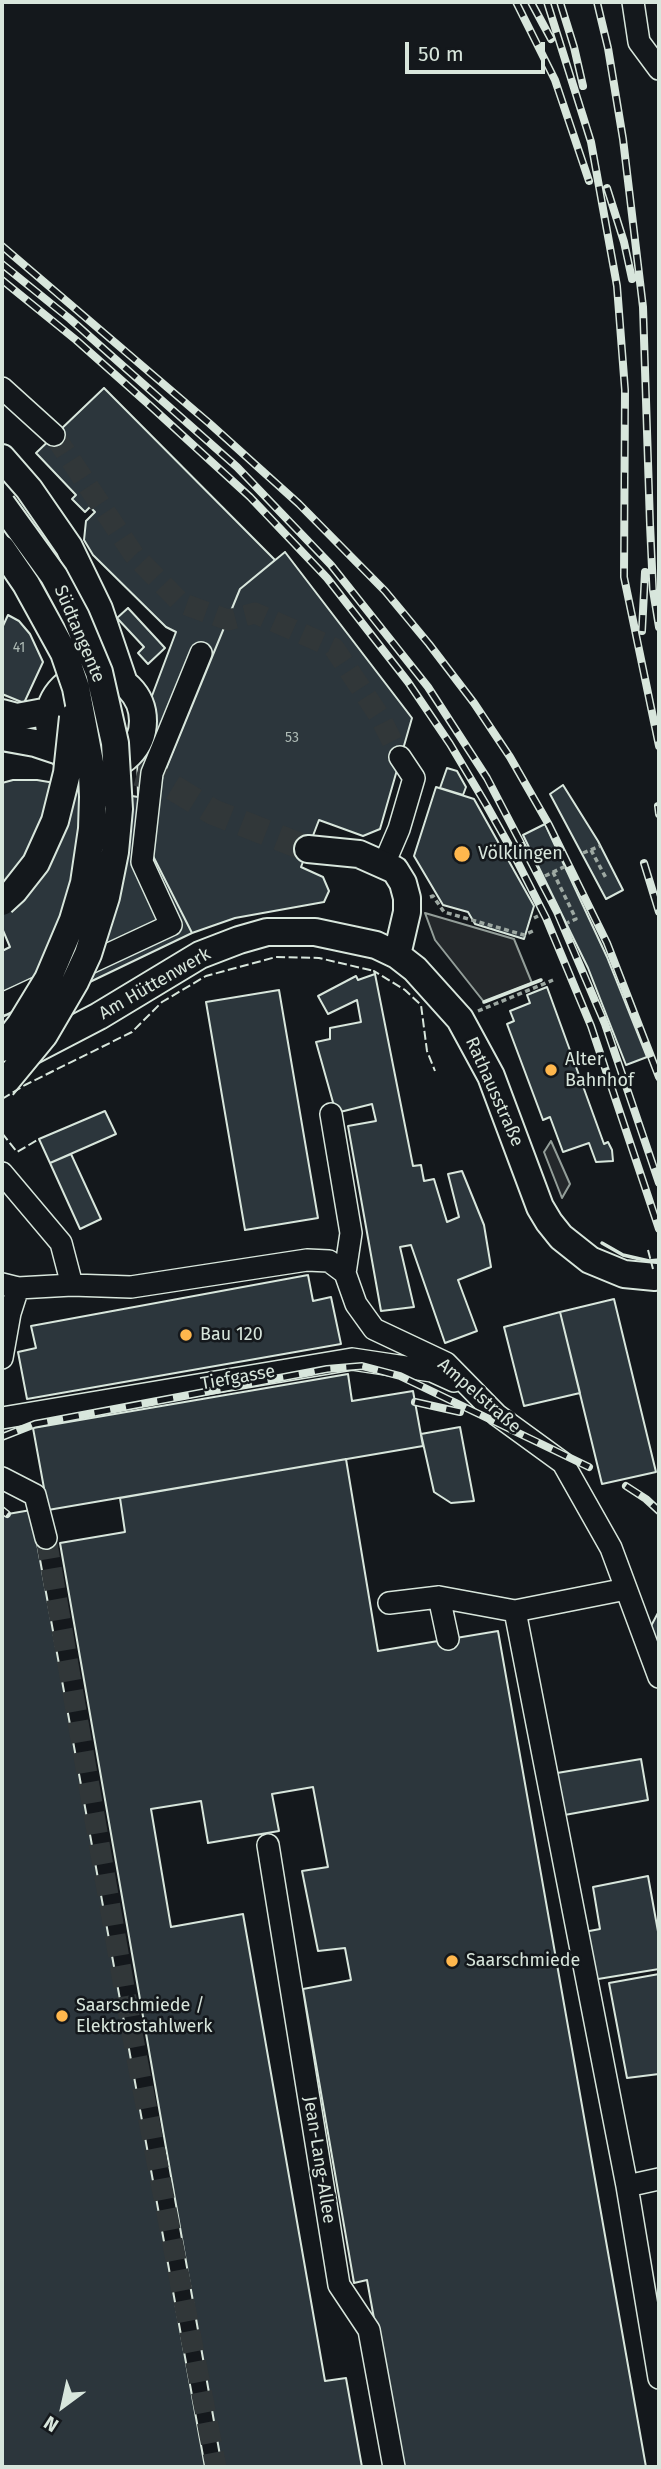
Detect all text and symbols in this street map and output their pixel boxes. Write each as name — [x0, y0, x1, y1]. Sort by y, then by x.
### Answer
scale bar — [409, 28, 549, 72]
text: 50 m — [418, 41, 464, 67]
street label: Südtangente — [49, 582, 109, 686]
house number: 41 — [13, 640, 25, 656]
house number: 53 — [285, 730, 299, 746]
place label: Völklingen — [478, 843, 563, 865]
marker: Völklingen — [452, 844, 472, 864]
street label: Am Hüttenwerk — [95, 943, 215, 1025]
street label: Rathausstraße — [460, 1034, 528, 1150]
place label: Alter Bahnhof — [565, 1049, 634, 1092]
marker: Alter Bahnhof — [543, 1062, 559, 1078]
place label: Bau 120 — [200, 1324, 263, 1346]
marker: Bau 120 — [178, 1327, 194, 1343]
street label: Ampelstraße — [433, 1354, 525, 1438]
street label: Tiefgasse — [199, 1361, 277, 1395]
place label: Saarschmiede — [466, 1950, 580, 1972]
marker: Saarschmiede — [444, 1953, 460, 1969]
place label: Saarschmiede / Elektrostahlwerk — [76, 1995, 212, 2038]
marker: Saarschmiede / Elektrostahlwerk — [54, 2008, 70, 2024]
street label: Jean-Lang-Allee — [298, 2095, 340, 2225]
north arrow — [28, 2371, 98, 2441]
text: N — [40, 2411, 63, 2437]

